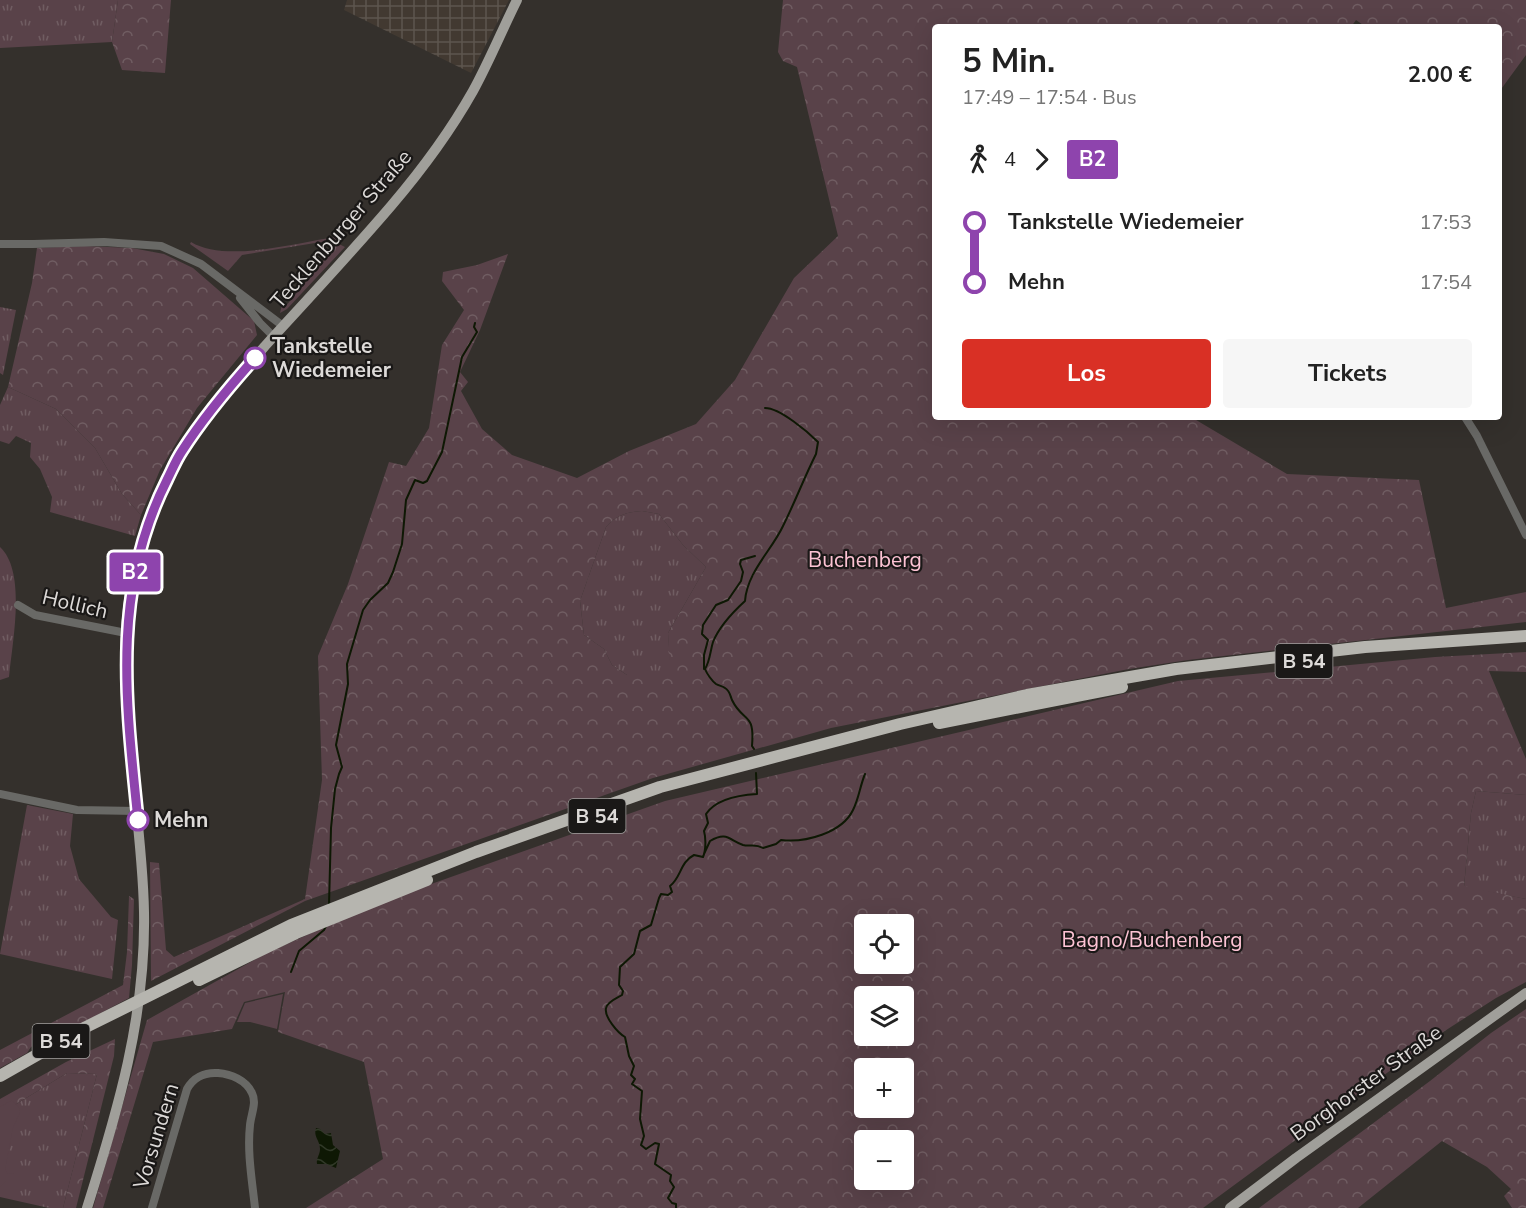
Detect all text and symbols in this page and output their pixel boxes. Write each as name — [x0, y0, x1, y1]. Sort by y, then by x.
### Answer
text: 5 Min. — [962, 39, 1055, 84]
text: 2.00 € — [1408, 60, 1472, 90]
text: 17:49 – 17:54 · Bus — [962, 84, 1137, 111]
street label: Tecklenburger Straße — [264, 143, 418, 315]
icon: walk — [962, 143, 995, 176]
icon: forward — [1025, 143, 1058, 176]
text: B2 — [1079, 145, 1106, 173]
text: 4 — [1004, 146, 1016, 173]
text: Tankstelle Wiedemeier — [1008, 207, 1244, 237]
text: 17:53 — [1419, 209, 1472, 236]
text: Mehn — [1008, 267, 1065, 297]
text: 17:54 — [1419, 269, 1472, 296]
place label: Tankstelle Wiedemeier — [272, 332, 392, 384]
button: Los — [962, 339, 1211, 408]
button: Tickets — [1223, 339, 1472, 408]
marker: Tankstelle Wiedemeier — [244, 347, 266, 369]
park label: Buchenberg — [808, 546, 922, 574]
line badge: B2 — [108, 552, 162, 592]
text: B2 — [121, 558, 149, 586]
street label: Hollich — [39, 583, 111, 625]
road number: B 54 — [1276, 644, 1332, 678]
road number: B 54 — [568, 799, 626, 833]
place label: Mehn — [154, 806, 208, 834]
marker: Mehn — [127, 809, 149, 831]
map controls — [854, 914, 914, 1190]
button: locate — [854, 914, 914, 974]
park label: Bagno/Buchenberg — [1061, 926, 1243, 954]
button: layers — [854, 986, 914, 1046]
street label: Borghorster Straße — [1285, 1019, 1447, 1147]
road number: B 54 — [32, 1024, 90, 1058]
button: + — [854, 1058, 914, 1118]
street label: Vorsundern — [126, 1080, 185, 1193]
button: − — [854, 1130, 914, 1190]

